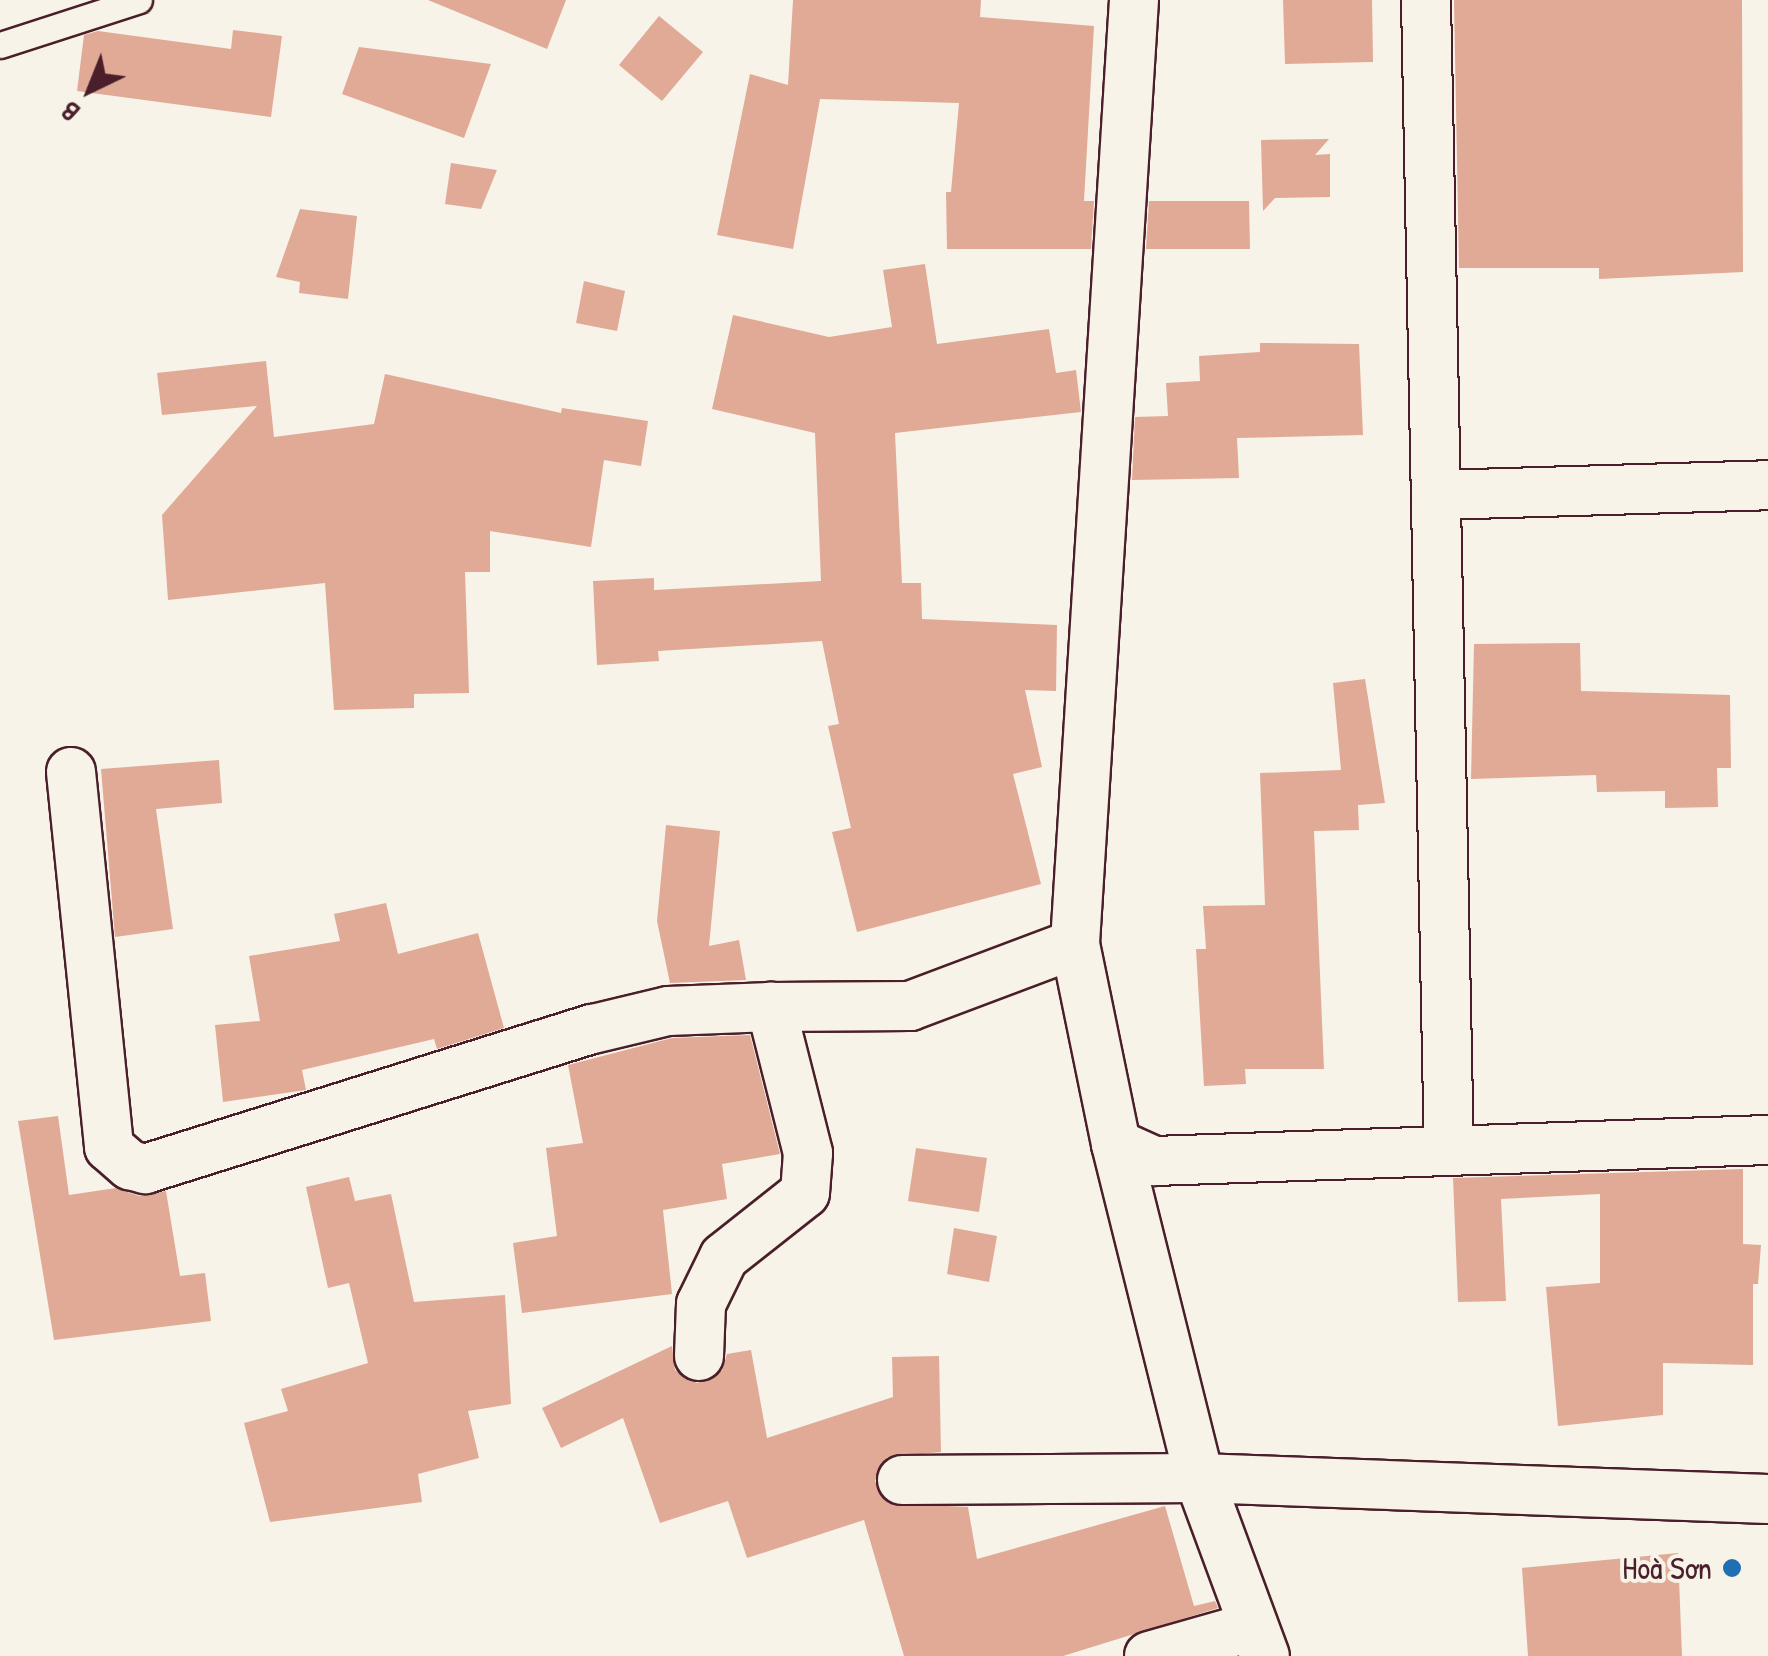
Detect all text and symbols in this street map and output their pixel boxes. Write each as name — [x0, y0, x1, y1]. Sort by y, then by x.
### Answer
north arrow — [40, 40, 140, 140]
text: B — [51, 93, 88, 131]
place label: Hoà Sơn — [1622, 1549, 1712, 1587]
marker: Hoà Sơn — [1721, 1557, 1743, 1579]

